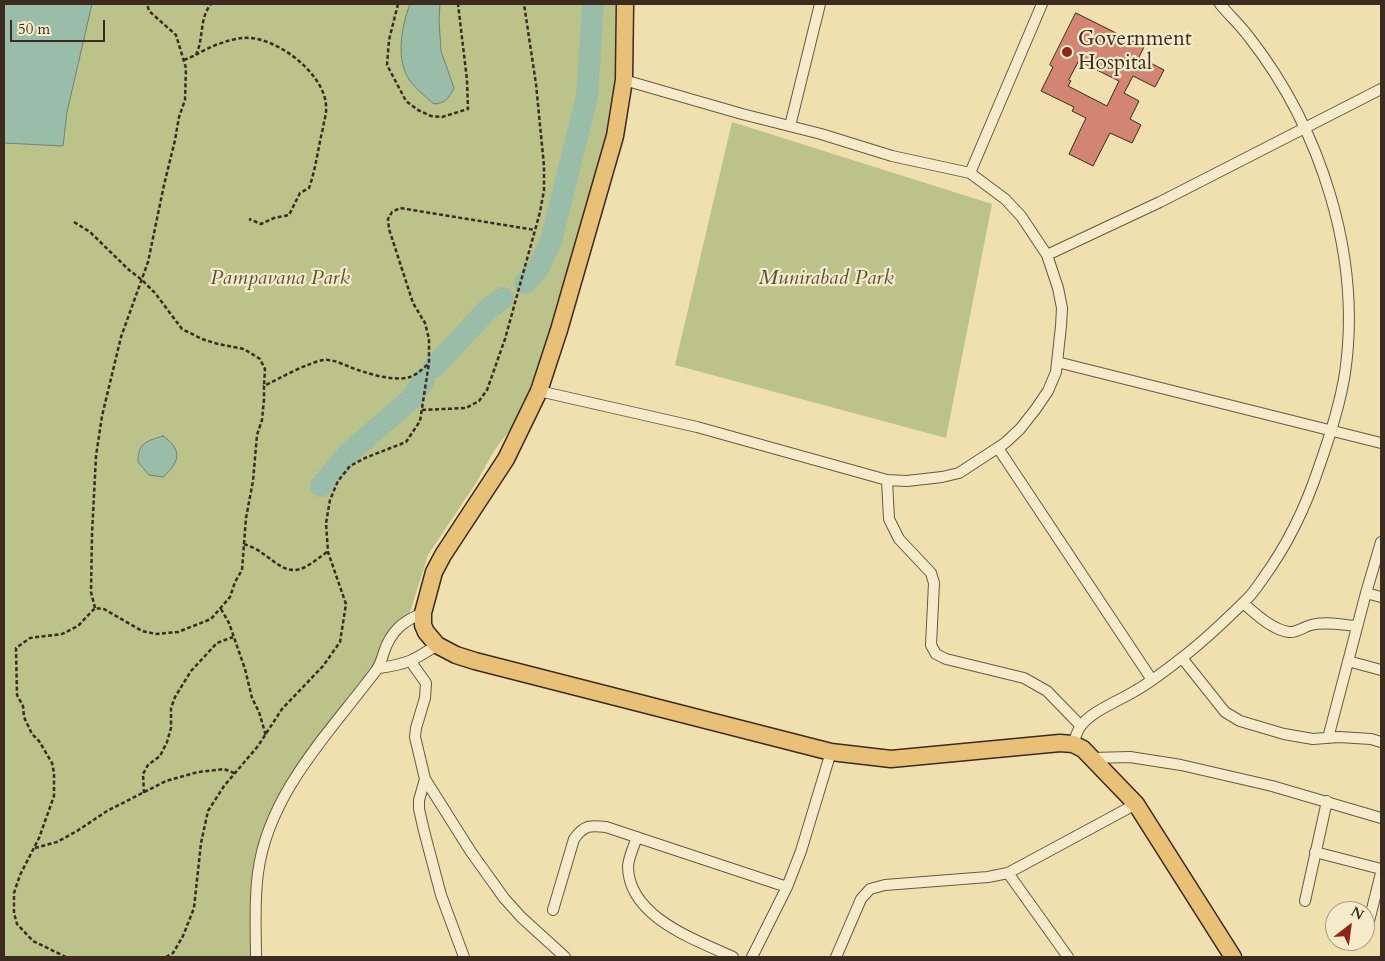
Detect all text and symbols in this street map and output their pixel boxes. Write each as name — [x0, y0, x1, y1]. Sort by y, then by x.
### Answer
scale bar — [12, 10, 108, 42]
text: 50 m — [18, 19, 50, 39]
place label: Government Hospital — [1078, 27, 1192, 77]
marker: Government Hospital — [1060, 45, 1074, 59]
park label: Pampavana Park — [210, 266, 350, 292]
park label: Munirabad Park — [758, 266, 894, 292]
north arrow — [1325, 901, 1375, 951]
text: N — [1347, 902, 1367, 925]

